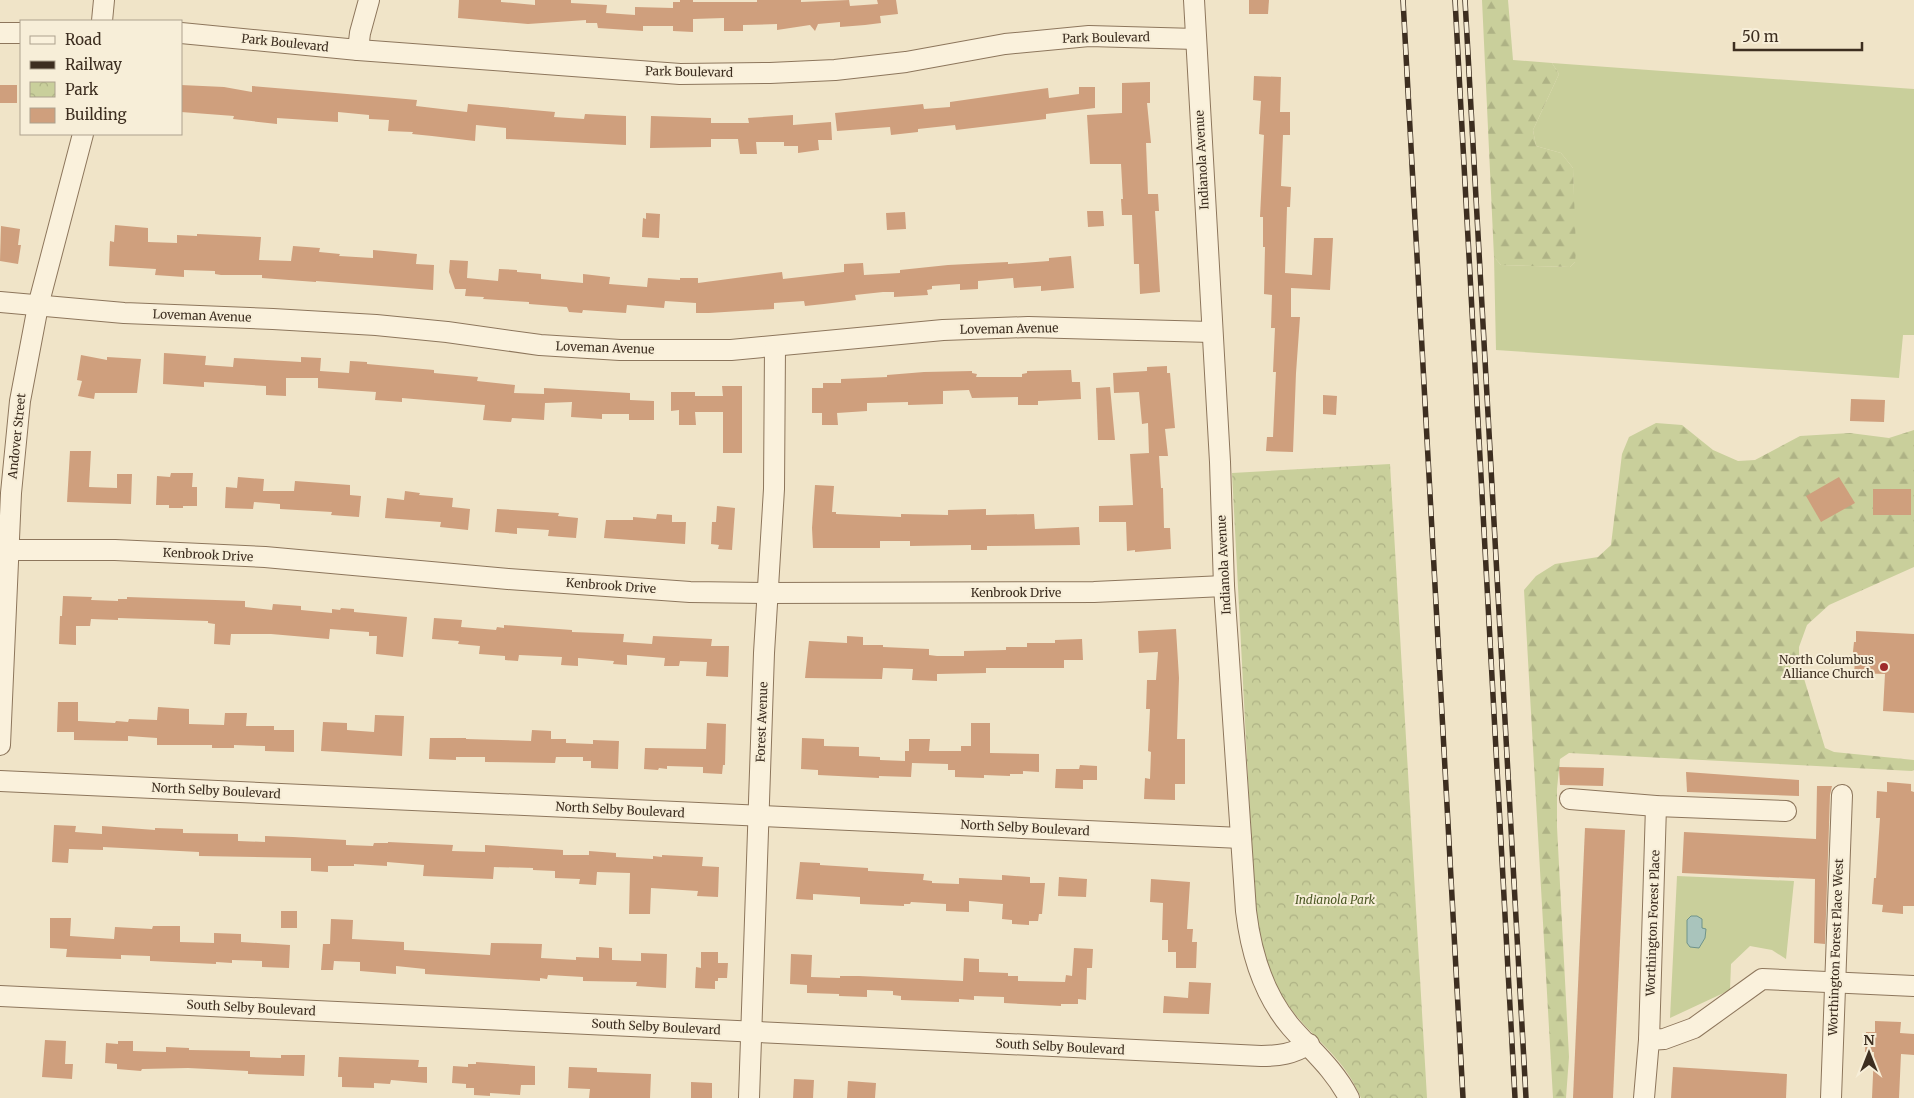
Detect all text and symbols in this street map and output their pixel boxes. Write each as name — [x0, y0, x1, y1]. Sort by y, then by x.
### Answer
legend — [20, 20, 182, 135]
scale bar — [1734, 20, 1862, 52]
text: 50 m — [1742, 27, 1779, 46]
street label: Park Boulevard — [1062, 29, 1150, 46]
text: Road — [65, 30, 101, 49]
street label: Park Boulevard — [241, 30, 330, 55]
text: Railway — [65, 55, 122, 74]
street label: Park Boulevard — [645, 63, 733, 80]
text: Park — [65, 80, 99, 99]
text: Building — [65, 105, 127, 124]
street label: Indianola Avenue — [1191, 110, 1212, 210]
street label: Loveman Avenue — [152, 306, 252, 325]
street label: Loveman Avenue — [959, 320, 1058, 337]
street label: Loveman Avenue — [555, 338, 655, 357]
street label: Andover Street — [4, 392, 29, 481]
street label: Indianola Avenue — [1213, 515, 1234, 615]
street label: Kenbrook Drive — [162, 545, 254, 564]
street label: Kenbrook Drive — [565, 575, 657, 596]
street label: Kenbrook Drive — [971, 585, 1061, 600]
place label: North Columbus Alliance Church — [1779, 652, 1874, 681]
marker: North Columbus Alliance Church — [1878, 661, 1890, 673]
street label: Forest Avenue — [753, 681, 770, 763]
street label: North Selby Boulevard — [151, 780, 281, 801]
street label: North Selby Boulevard — [555, 799, 685, 820]
street label: North Selby Boulevard — [960, 817, 1090, 838]
street label: Worthington Forest Place — [1642, 850, 1663, 997]
street label: Worthington Forest Place West — [1825, 858, 1846, 1037]
park label: Indianola Park — [1295, 892, 1376, 907]
street label: South Selby Boulevard — [186, 997, 316, 1018]
street label: South Selby Boulevard — [591, 1016, 721, 1037]
north arrow — [1844, 1028, 1894, 1078]
text: N — [1863, 1031, 1875, 1049]
street label: South Selby Boulevard — [995, 1036, 1125, 1057]

